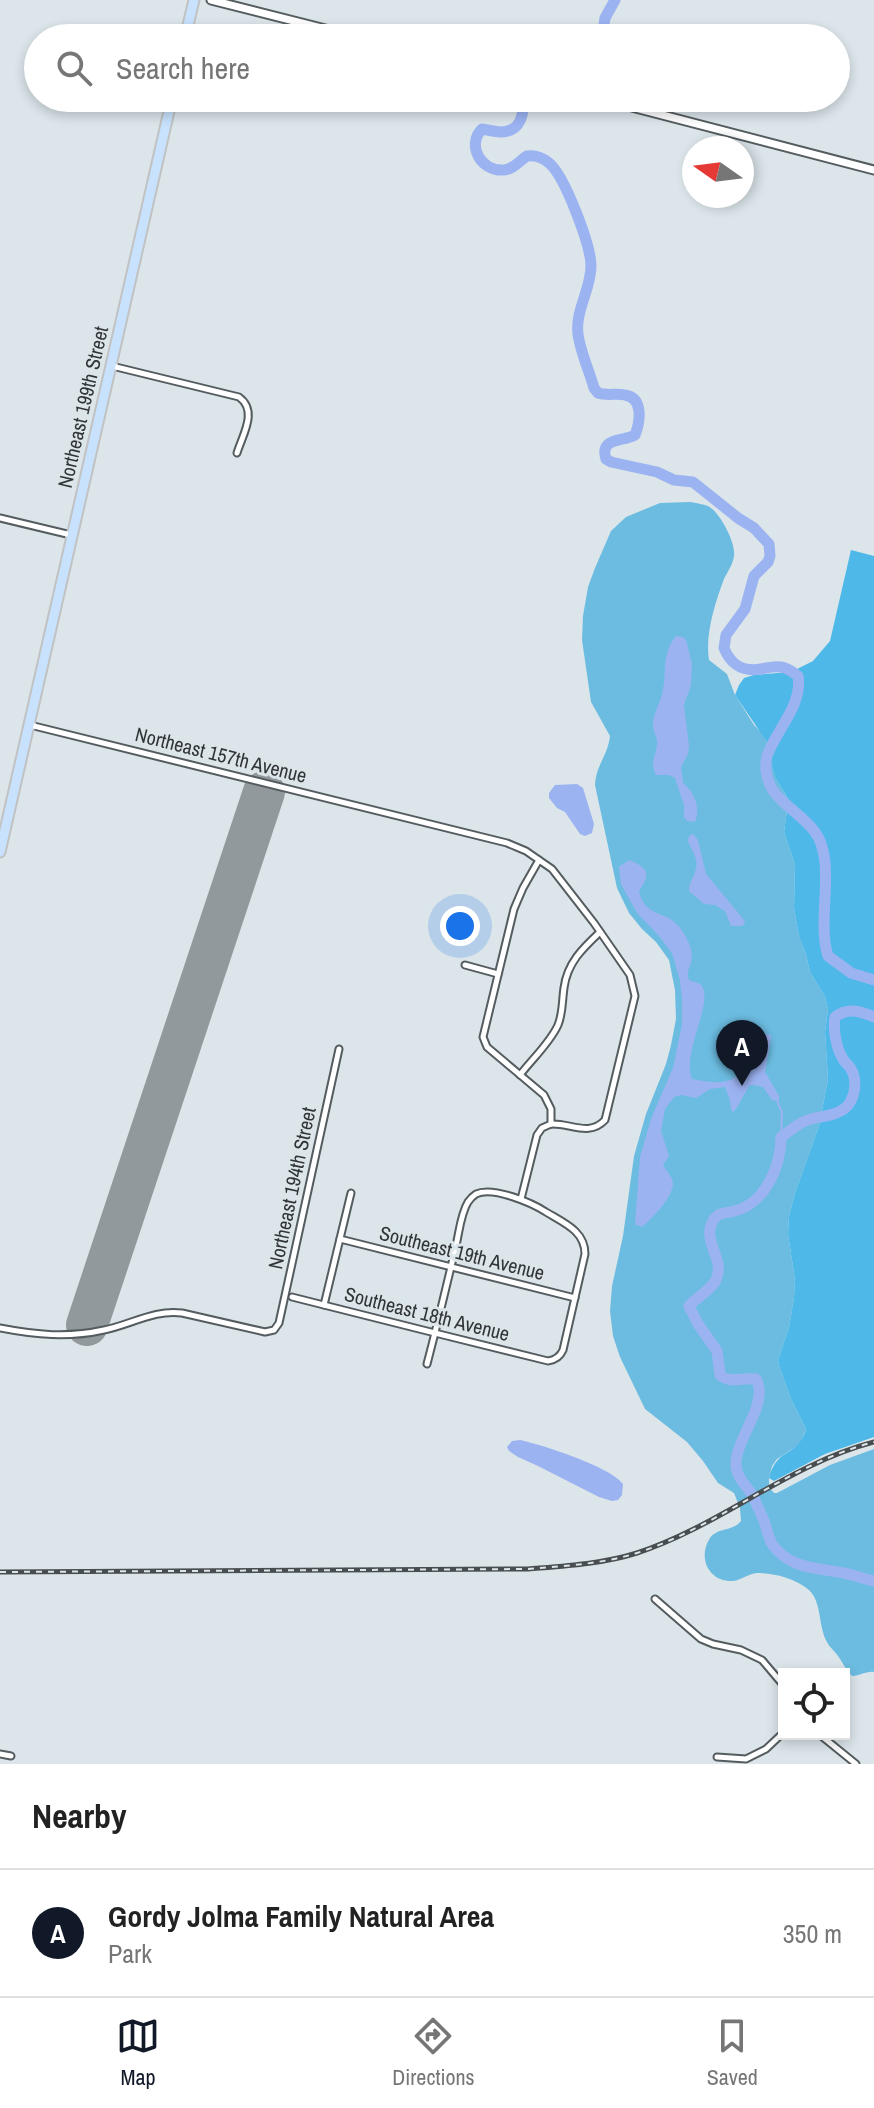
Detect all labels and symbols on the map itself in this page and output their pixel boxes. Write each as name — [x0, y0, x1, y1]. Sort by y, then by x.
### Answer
north arrow — [682, 136, 754, 208]
street label: Northeast 199th Street — [51, 323, 114, 490]
street label: Northeast 157th Avenue — [133, 720, 310, 789]
your location — [440, 906, 480, 946]
pin: A — [716, 1020, 768, 1086]
street label: Northeast 194th Street — [261, 1104, 322, 1271]
street label: Southeast 19th Avenue — [377, 1219, 548, 1286]
street label: Southeast 18th Avenue — [342, 1280, 513, 1347]

